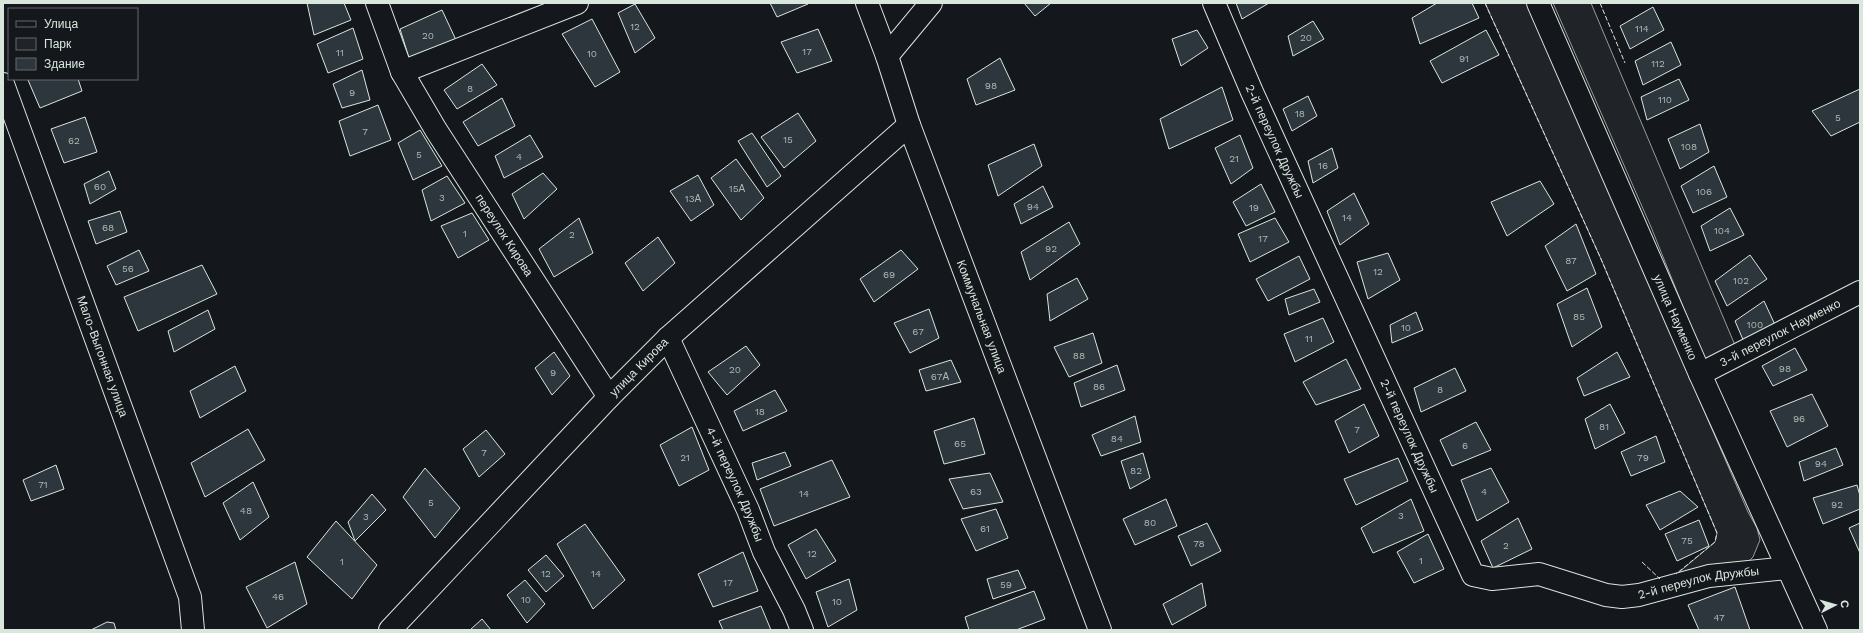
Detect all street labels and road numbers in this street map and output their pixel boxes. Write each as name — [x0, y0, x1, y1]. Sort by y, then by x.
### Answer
street label: 2-й переулок Дружбы — [1243, 82, 1307, 200]
street label: переулок Кирова — [472, 191, 536, 279]
street label: Коммунальная улица — [954, 258, 1009, 376]
street label: улица Науменко — [1650, 272, 1700, 363]
street label: Мало-Выгонная улица — [74, 294, 131, 419]
street label: 3-й переулок Науменко — [1717, 296, 1843, 370]
street label: улица Кирова — [607, 335, 671, 399]
street label: 2-й переулок Дружбы — [1377, 377, 1441, 495]
street label: 4-й переулок Дружбы — [703, 425, 766, 544]
street label: 2-й переулок Дружбы — [1636, 564, 1760, 602]

